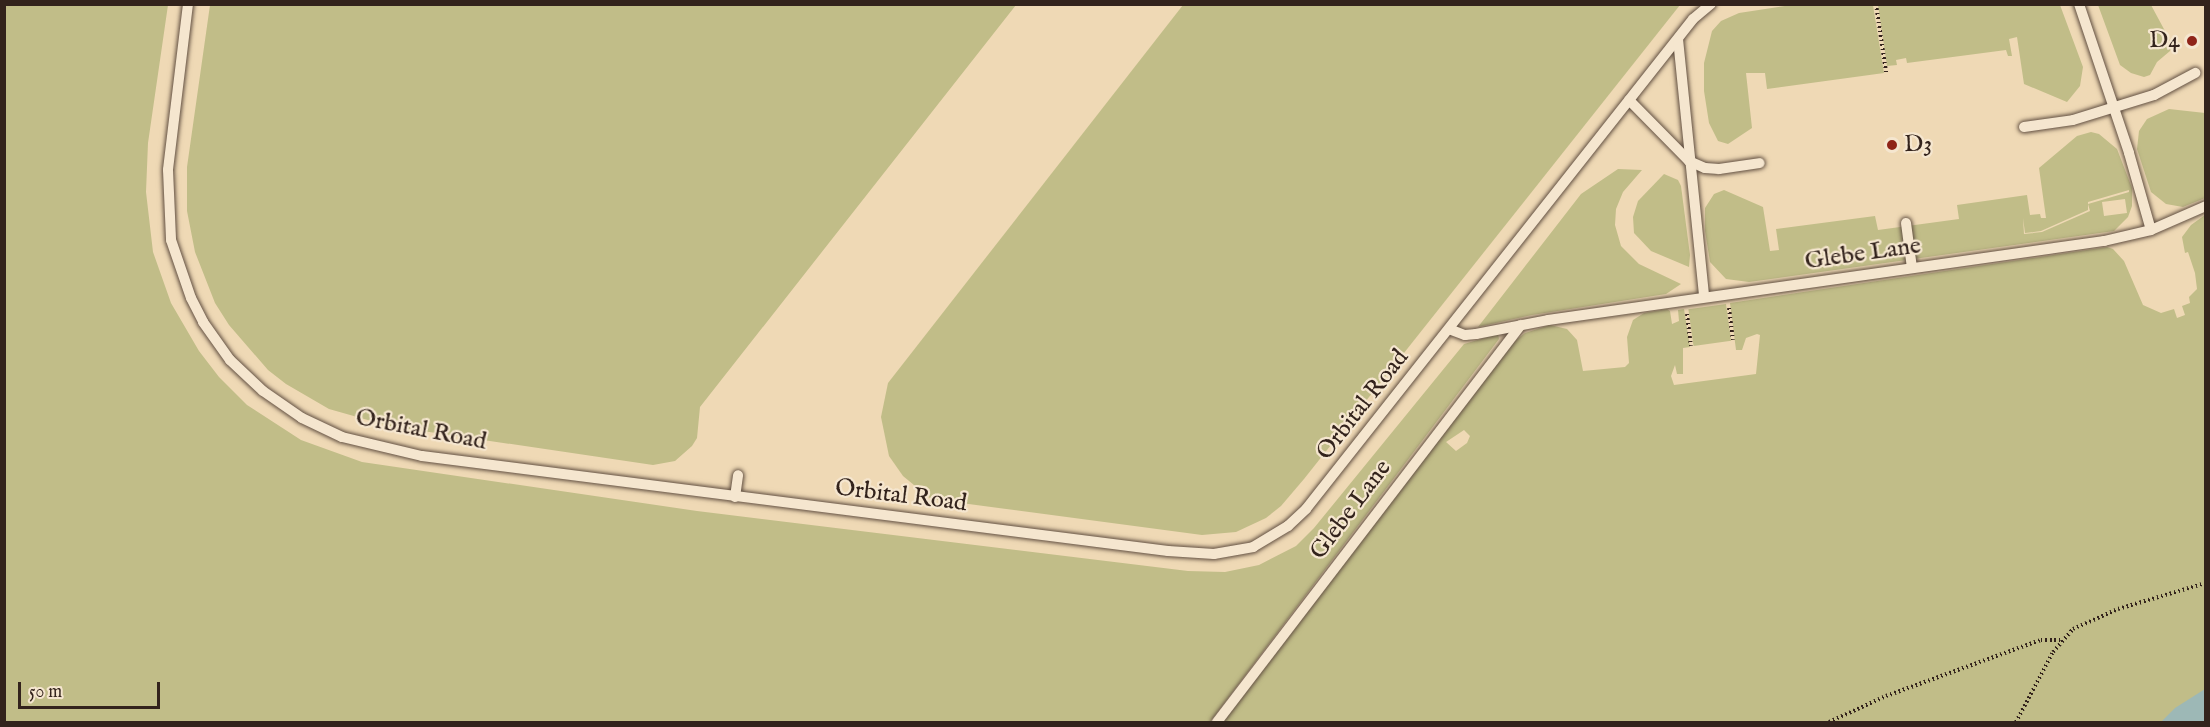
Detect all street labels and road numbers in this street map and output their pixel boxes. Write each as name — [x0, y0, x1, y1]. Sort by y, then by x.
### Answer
street label: Glebe Lane — [1803, 232, 1923, 276]
street label: Orbital Road — [1311, 344, 1415, 466]
street label: Orbital Road — [353, 403, 489, 457]
street label: Glebe Lane — [1304, 455, 1398, 565]
street label: Orbital Road — [834, 474, 968, 518]

